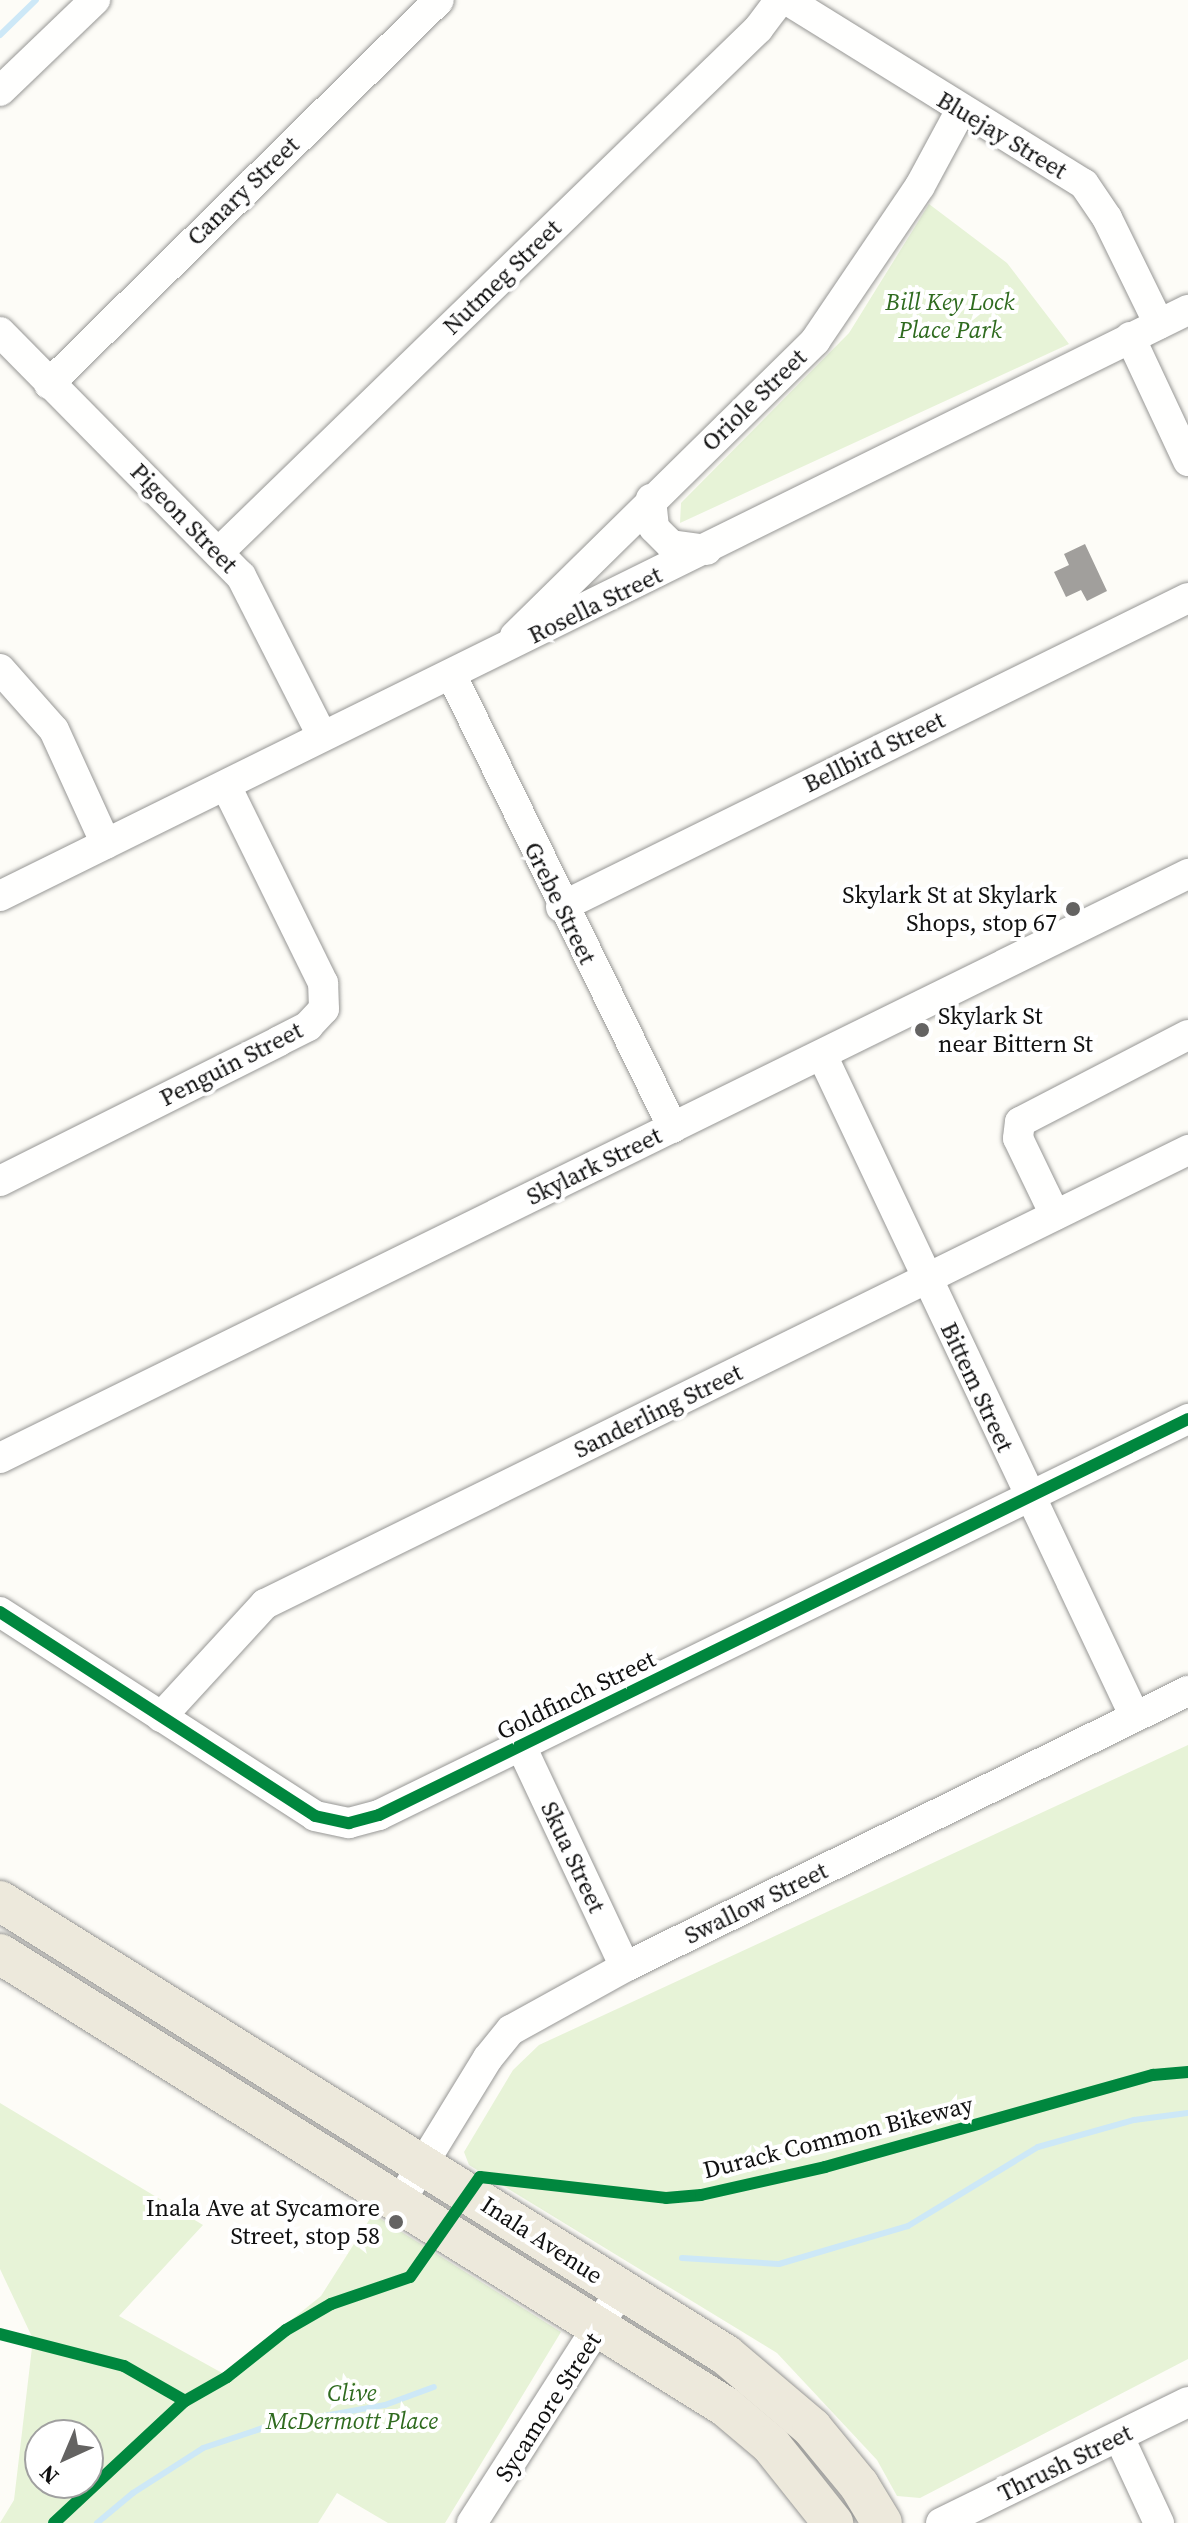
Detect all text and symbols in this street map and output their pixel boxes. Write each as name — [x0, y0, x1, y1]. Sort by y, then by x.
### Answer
street label: Bluejay Street — [932, 85, 1072, 185]
street label: Canary Street — [181, 131, 305, 251]
street label: Nutmeg Street — [437, 214, 567, 340]
park label: Bill Key Lock Place Park — [885, 288, 1015, 344]
street label: Oriole Street — [696, 343, 812, 457]
street label: Pigeon Street — [125, 457, 243, 579]
street label: Rosella Street — [524, 560, 666, 650]
street label: Bellbird Street — [799, 705, 949, 799]
street label: Grebe Street — [518, 837, 602, 969]
place label: Skylark St at Skylark Shops, stop 67 — [842, 881, 1057, 937]
marker: Skylark St at Skylark Shops, stop 67 — [1064, 900, 1082, 918]
place label: Skylark St near Bittern St — [938, 1002, 1093, 1058]
street label: Penguin Street — [155, 1016, 307, 1112]
marker: Skylark St near Bittern St — [913, 1021, 931, 1039]
street label: Skylark Street — [522, 1121, 666, 1211]
street label: Bittem Street — [934, 1318, 1020, 1456]
street label: Sanderling Street — [569, 1358, 747, 1464]
street label: Goldfinch Street — [492, 1644, 660, 1746]
street label: Skua Street — [535, 1797, 611, 1917]
street label: Swallow Street — [680, 1856, 832, 1950]
street label: Durack Common Bikeway — [700, 2089, 976, 2185]
street label: Inala Avenue — [476, 2190, 608, 2290]
place label: Inala Ave at Sycamore Street, stop 58 — [146, 2194, 380, 2250]
marker: Inala Ave at Sycamore Street, stop 58 — [387, 2213, 405, 2231]
street label: Sycamore Street — [489, 2327, 607, 2487]
park label: Clive McDermott Place — [266, 2379, 438, 2435]
street label: Thrush Street — [993, 2418, 1137, 2508]
north arrow — [24, 2419, 104, 2499]
text: N — [33, 2458, 65, 2491]

